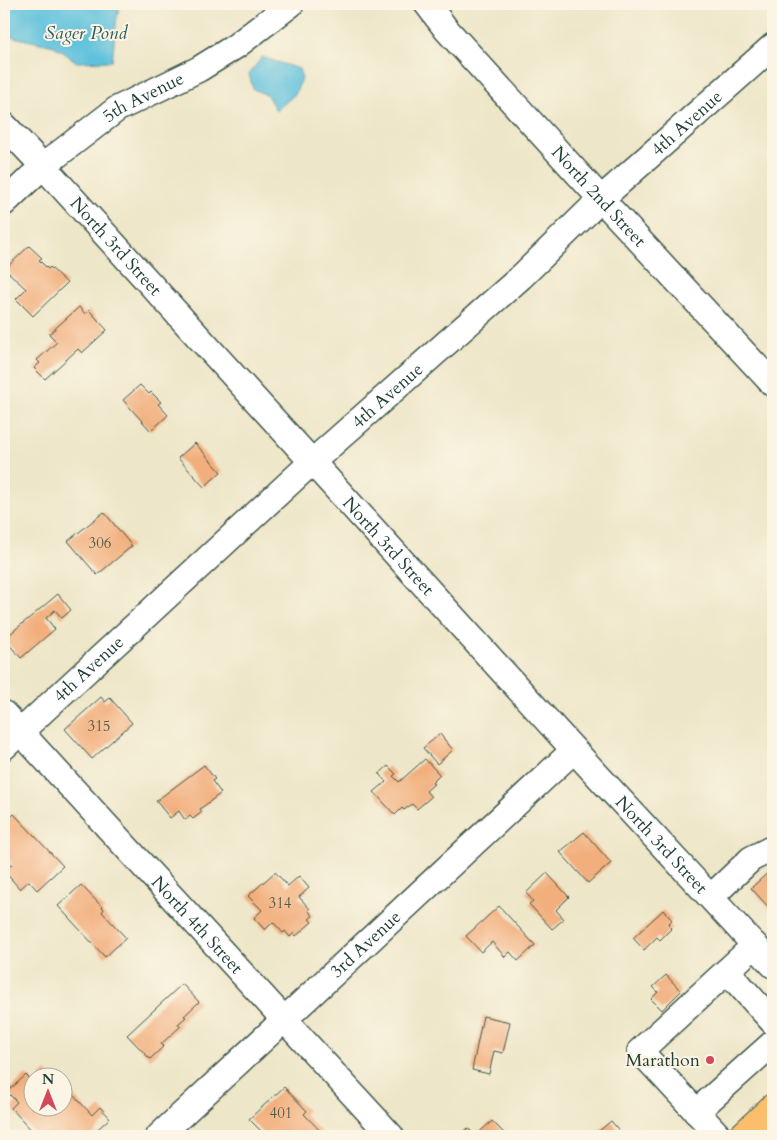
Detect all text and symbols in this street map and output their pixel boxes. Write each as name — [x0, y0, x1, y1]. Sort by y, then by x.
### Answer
water label: Sager Pond — [45, 20, 128, 46]
street label: 5th Avenue — [97, 66, 188, 128]
street label: 4th Avenue — [645, 84, 728, 161]
street label: North 2nd Street — [546, 140, 652, 253]
street label: North 3rd Street — [64, 191, 168, 301]
street label: 4th Avenue — [346, 357, 428, 434]
street label: North 3rd Street — [337, 491, 440, 601]
house number: 306 — [88, 533, 112, 553]
street label: 4th Avenue — [48, 630, 129, 708]
house number: 315 — [87, 716, 111, 736]
street label: North 3rd Street — [610, 790, 714, 900]
street label: North 4th Street — [146, 870, 249, 980]
house number: 314 — [268, 893, 292, 913]
street label: 3rd Avenue — [325, 905, 406, 983]
place label: Marathon — [625, 1048, 701, 1073]
marker: Marathon — [704, 1054, 716, 1066]
north arrow — [22, 1068, 72, 1118]
text: N — [42, 1070, 54, 1089]
house number: 401 — [269, 1103, 293, 1123]

